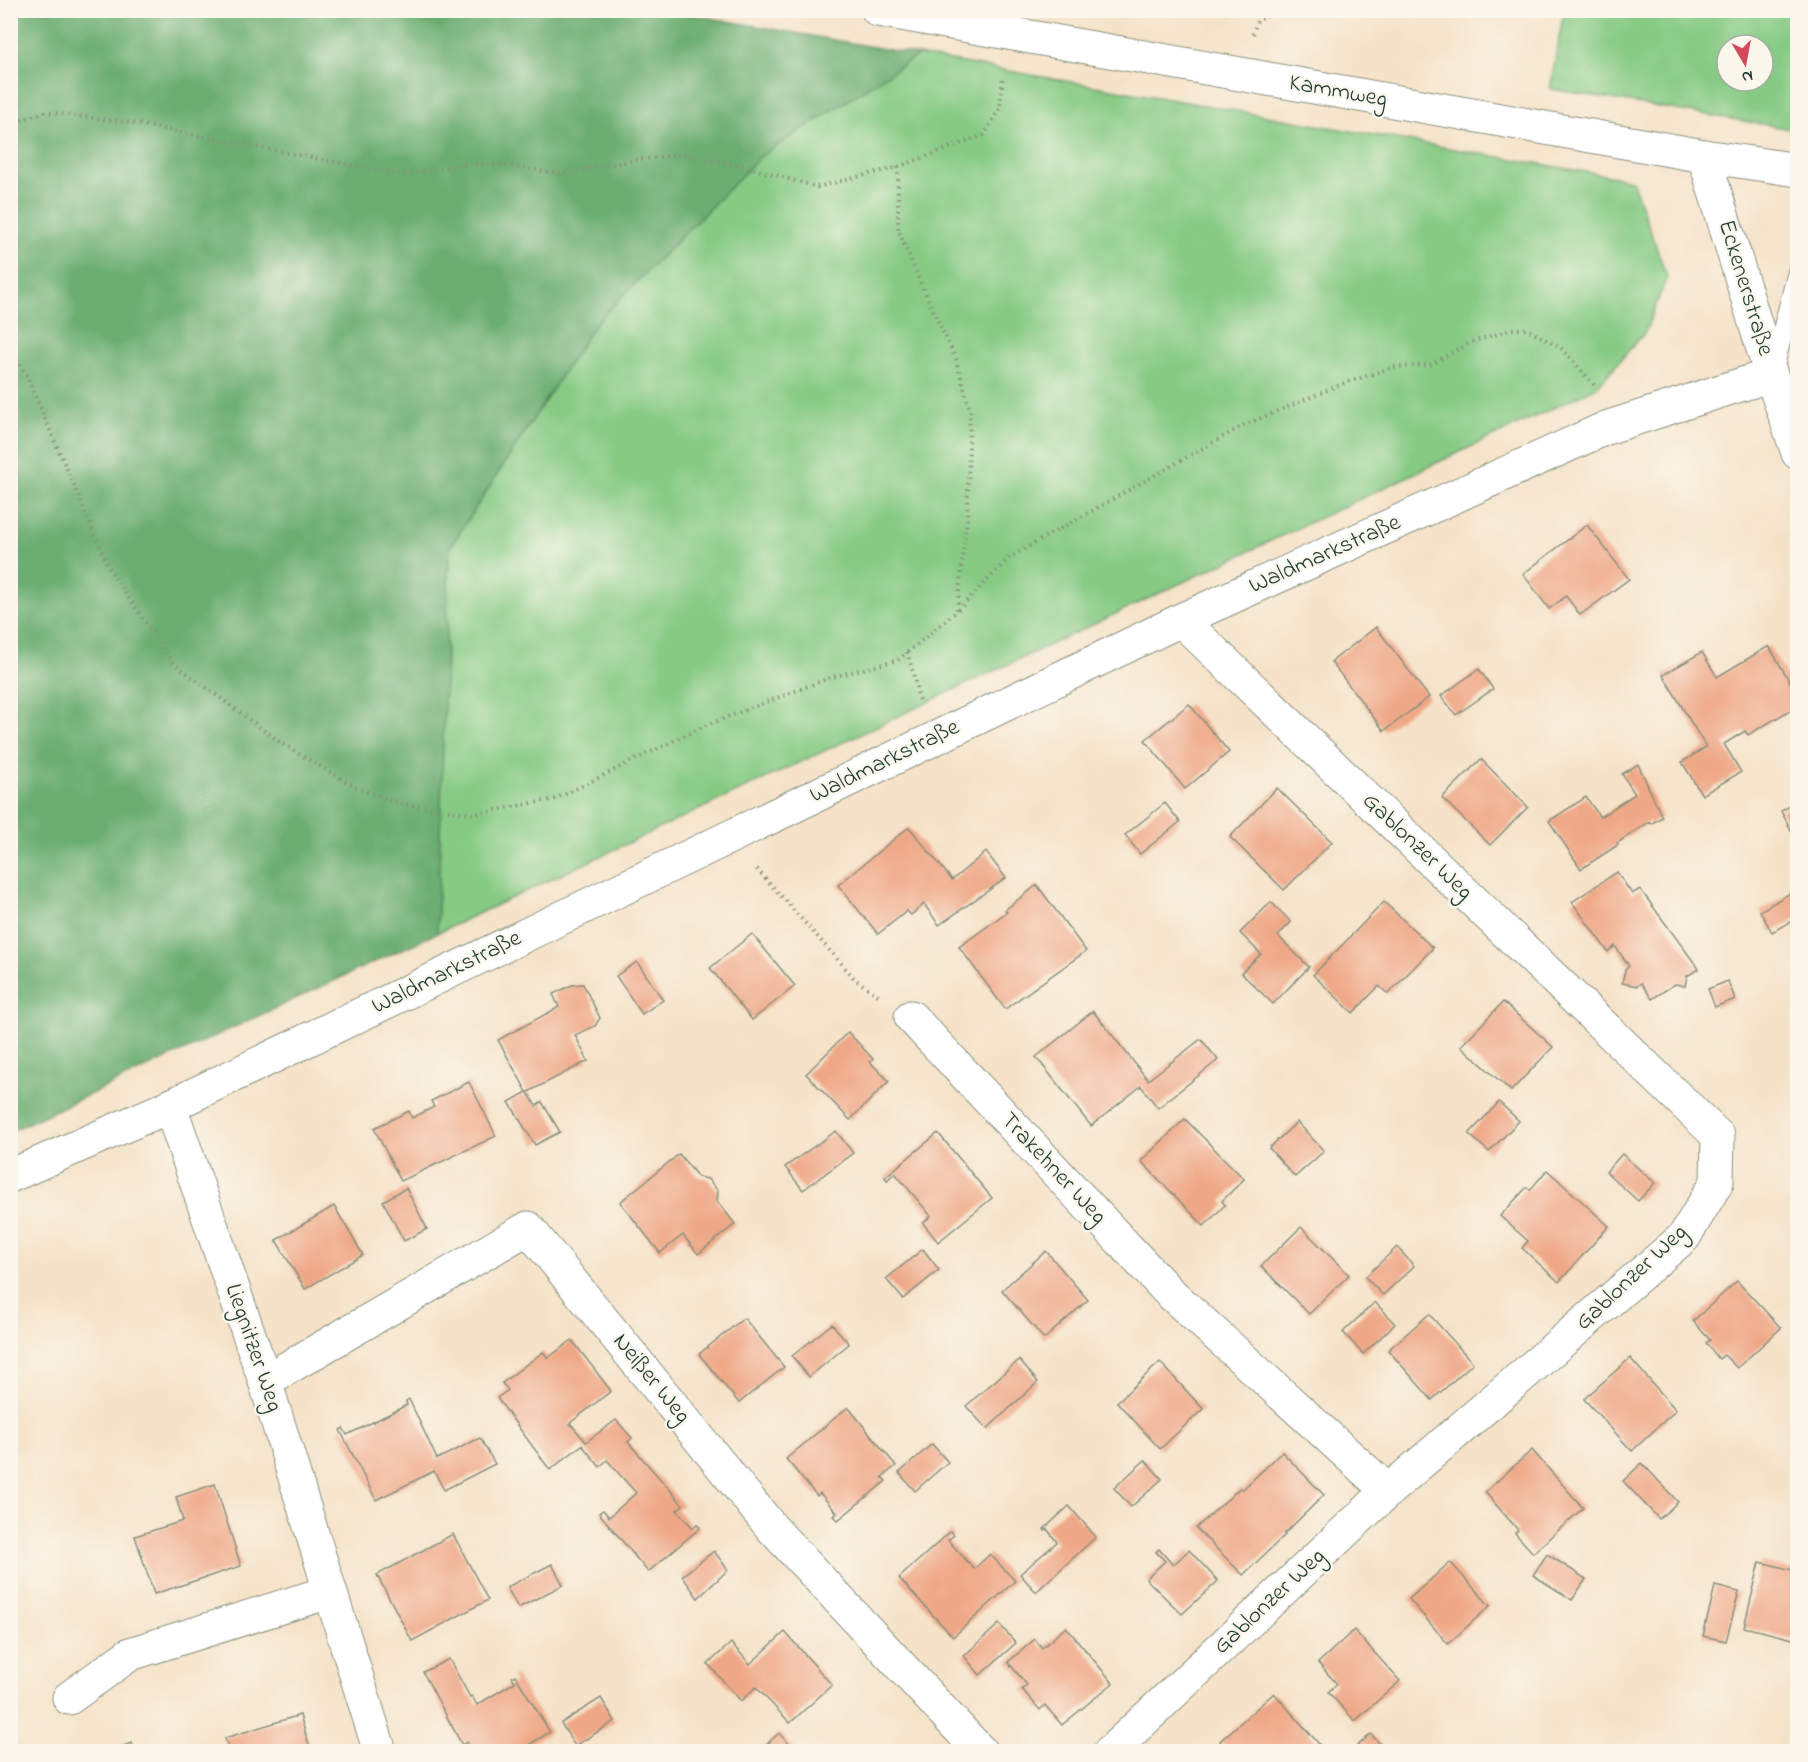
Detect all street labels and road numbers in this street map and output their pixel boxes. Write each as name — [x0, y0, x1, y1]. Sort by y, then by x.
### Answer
street label: Kammweg — [1286, 66, 1390, 118]
street label: Eckenerstraße — [1708, 216, 1782, 361]
street label: Waldmarkstraße — [1244, 506, 1407, 604]
street label: Waldmarkstraße — [804, 711, 966, 813]
street label: Gablonzer Weg — [1354, 785, 1480, 909]
street label: Waldmarkstraße — [366, 922, 528, 1024]
street label: Trakehner Weg — [991, 1105, 1115, 1233]
street label: Gablonzer Weg — [1568, 1217, 1696, 1339]
street label: Liegnitzer Weg — [215, 1279, 291, 1417]
street label: Neißer Weg — [603, 1326, 699, 1432]
street label: Gablonzer Weg — [1206, 1541, 1334, 1663]

